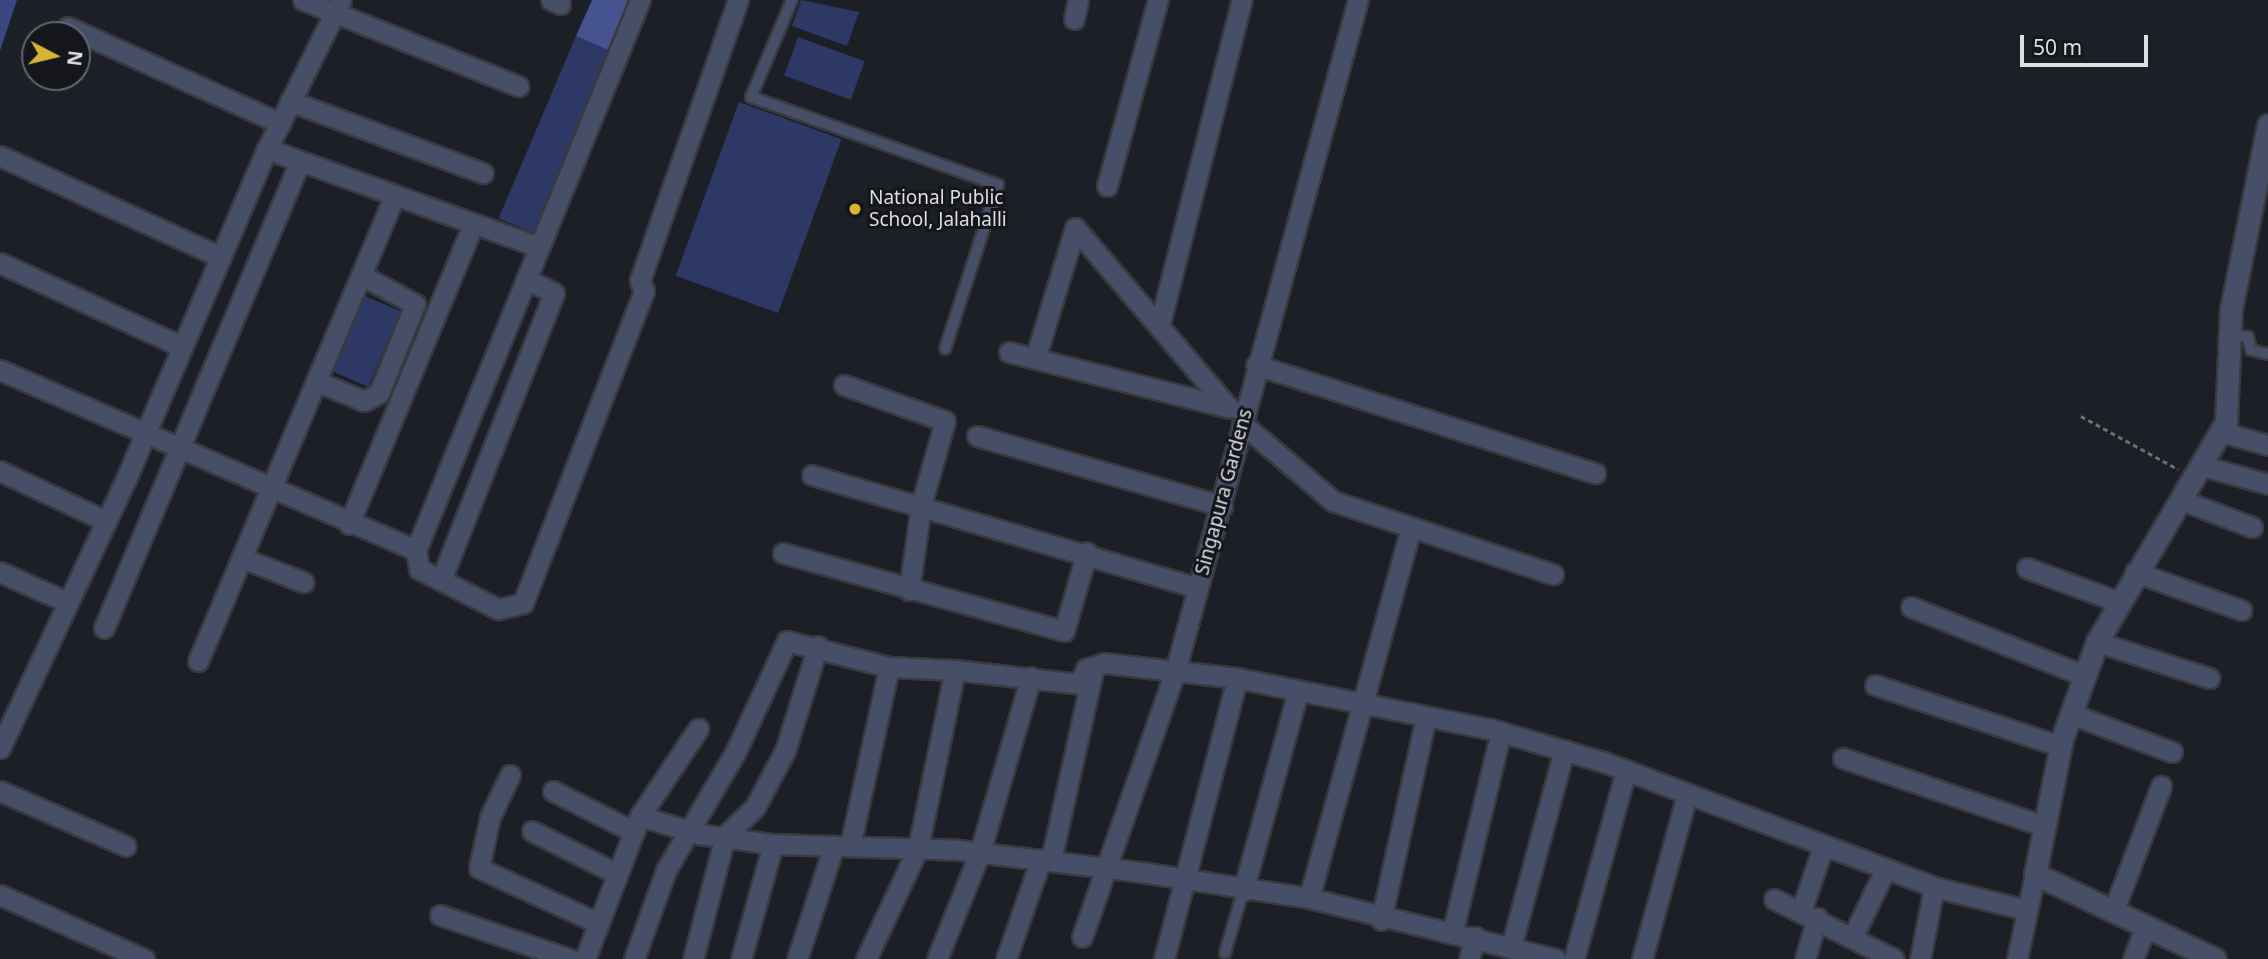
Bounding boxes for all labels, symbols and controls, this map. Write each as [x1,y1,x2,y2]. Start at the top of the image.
north arrow [21,21,91,91]
scale bar [2023,21,2151,65]
text: 50 m [2033,33,2082,61]
text: N [61,49,89,68]
place label: National Public School, Jalahalli [869,187,1007,231]
marker: National Public School, Jalahalli [847,201,863,217]
street label: Singapura Gardens [1191,406,1257,578]

